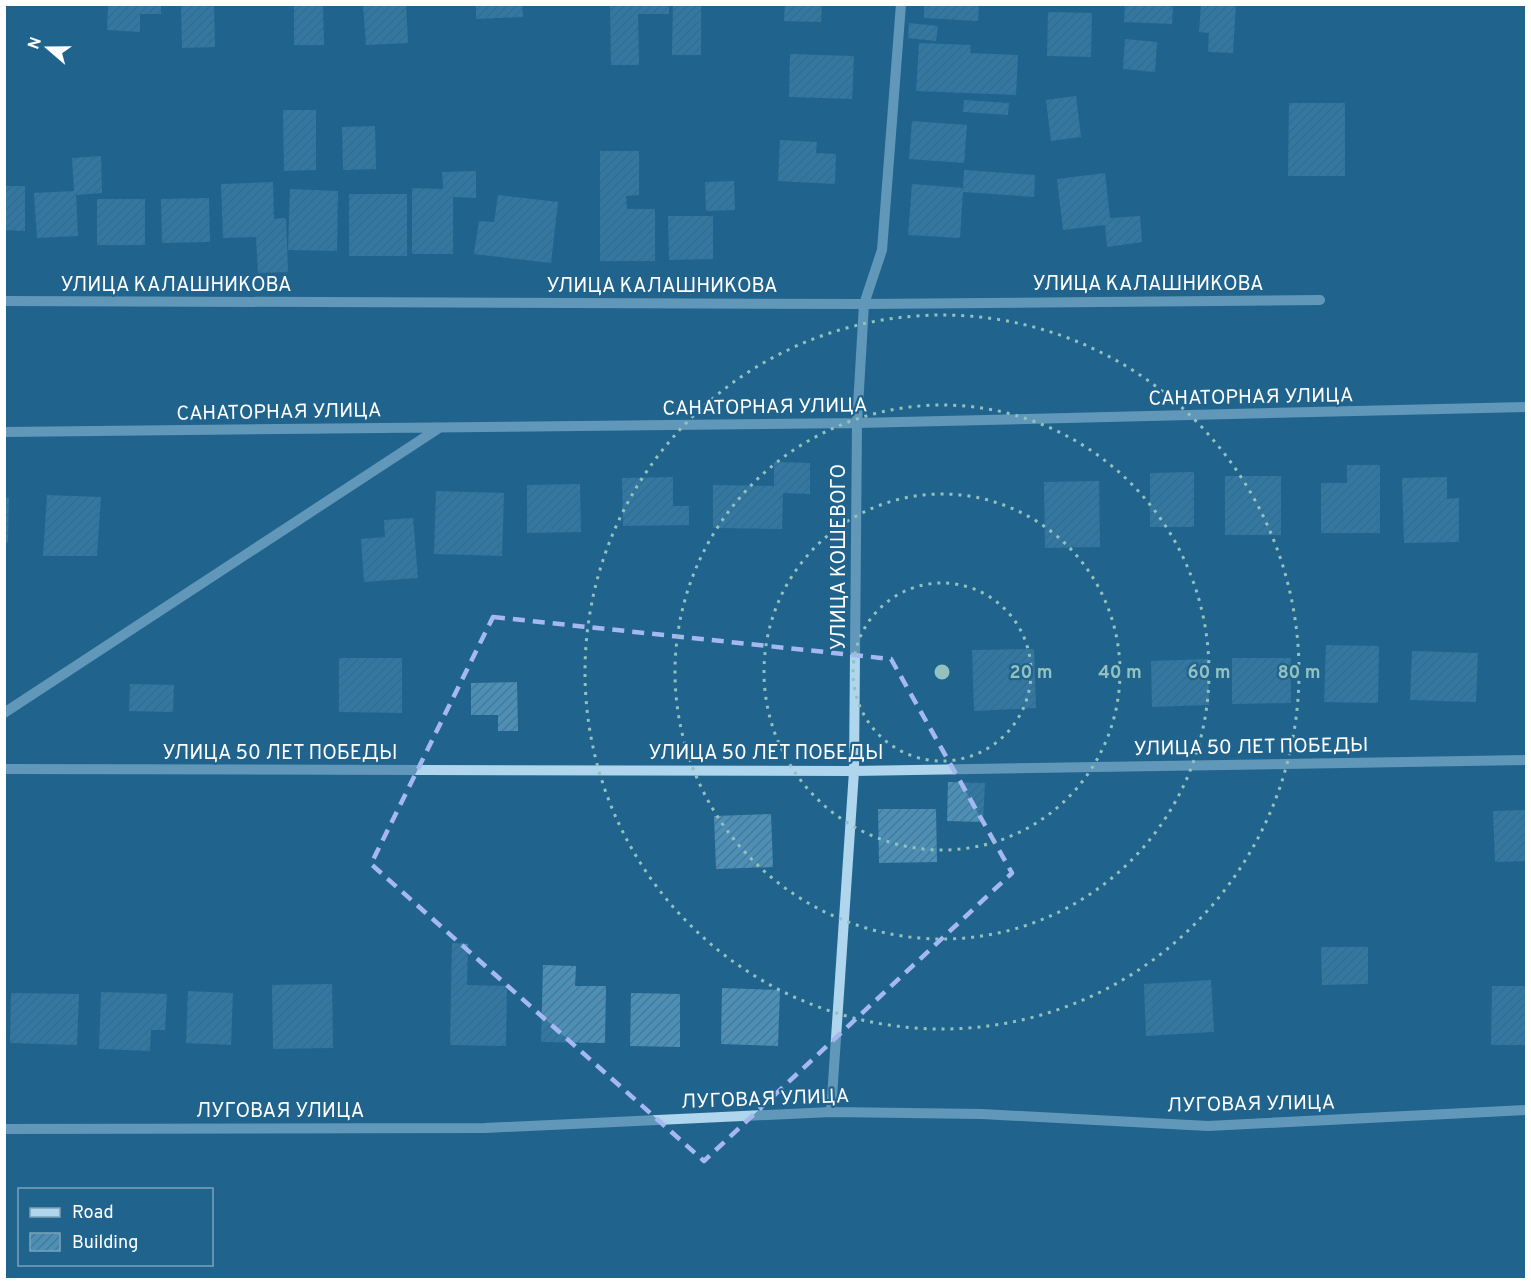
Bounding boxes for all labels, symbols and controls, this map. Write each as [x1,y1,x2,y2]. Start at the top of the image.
north arrow [18,18,78,78]
text: N [24,35,47,52]
street label: УЛИЦА КАЛАШНИКОВА [1032,272,1264,298]
street label: УЛИЦА КАЛАШНИКОВА [60,273,292,299]
street label: УЛИЦА КАЛАШНИКОВА [546,274,778,300]
street label: САНАТОРНАЯ УЛИЦА [1148,383,1354,413]
street label: САНАТОРНАЯ УЛИЦА [662,393,868,423]
street label: САНАТОРНАЯ УЛИЦА [176,398,382,428]
street label: УЛИЦА КОШЕВОГО [827,464,853,650]
centre of rings [932,662,952,682]
text: 20 m [1009,662,1053,685]
text: 40 m [1098,662,1142,685]
text: 60 m [1187,662,1231,685]
text: 80 m [1277,662,1321,685]
street label: УЛИЦА 50 ЛЕТ ПОБЕДЫ [1133,733,1369,763]
street label: УЛИЦА 50 ЛЕТ ПОБЕДЫ [163,741,397,767]
street label: УЛИЦА 50 ЛЕТ ПОБЕДЫ [649,741,883,767]
street label: ЛУГОВАЯ УЛИЦА [680,1084,850,1116]
street label: ЛУГОВАЯ УЛИЦА [1167,1091,1336,1119]
street label: ЛУГОВАЯ УЛИЦА [196,1099,364,1125]
legend [18,1188,213,1266]
text: Road [72,1202,114,1225]
text: Building [72,1232,138,1255]

